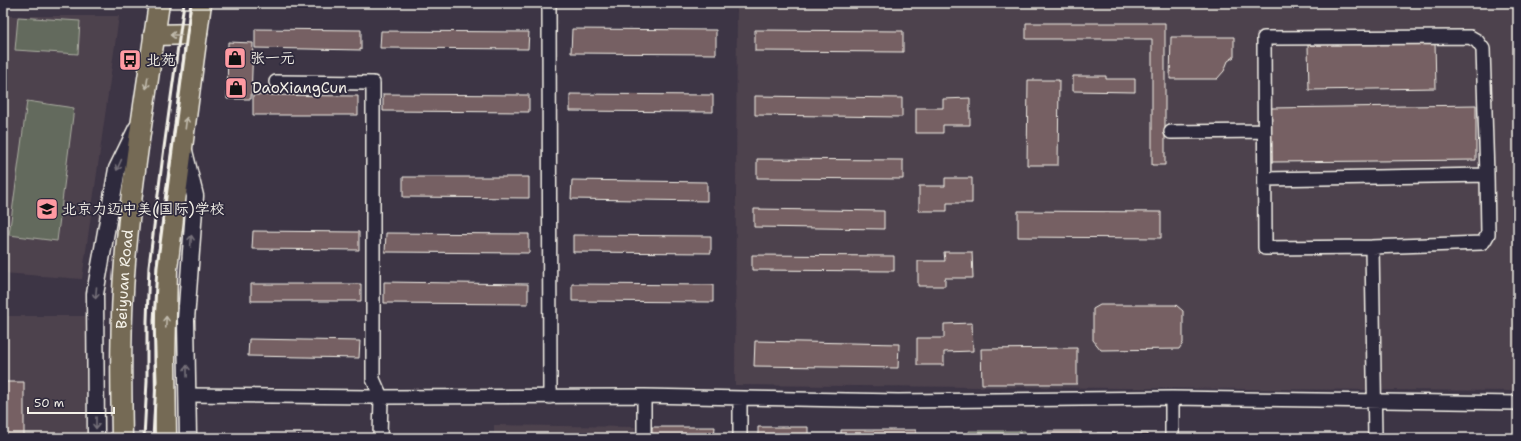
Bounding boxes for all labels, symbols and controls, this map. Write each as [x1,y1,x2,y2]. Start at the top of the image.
one-way arrow [170,31,183,39]
shop icon: 张一元 [222,45,248,71]
bus stop icon: 北苑 [117,47,143,73]
place label: 张一元 [250,48,295,68]
place label: 北苑 [146,50,176,70]
shop icon: DaoXiangCun [223,75,249,101]
one-way arrow [143,76,151,89]
place label: DaoXiangCun [252,78,347,98]
one-way arrow [182,117,190,130]
one-way arrow [115,159,123,171]
school or university icon: 北京力迈中美(国际)学校 [34,196,60,222]
place label: 北京力迈中美(国际)学校 [62,199,225,219]
street label: Beiyuan Road [112,228,138,329]
one-way arrow [188,235,195,248]
one-way arrow [92,286,100,299]
one-way arrow [162,316,170,329]
one-way arrow [183,365,191,378]
scale bar [28,389,114,415]
text: 50 m [34,395,64,411]
one-way arrow [92,416,100,429]

